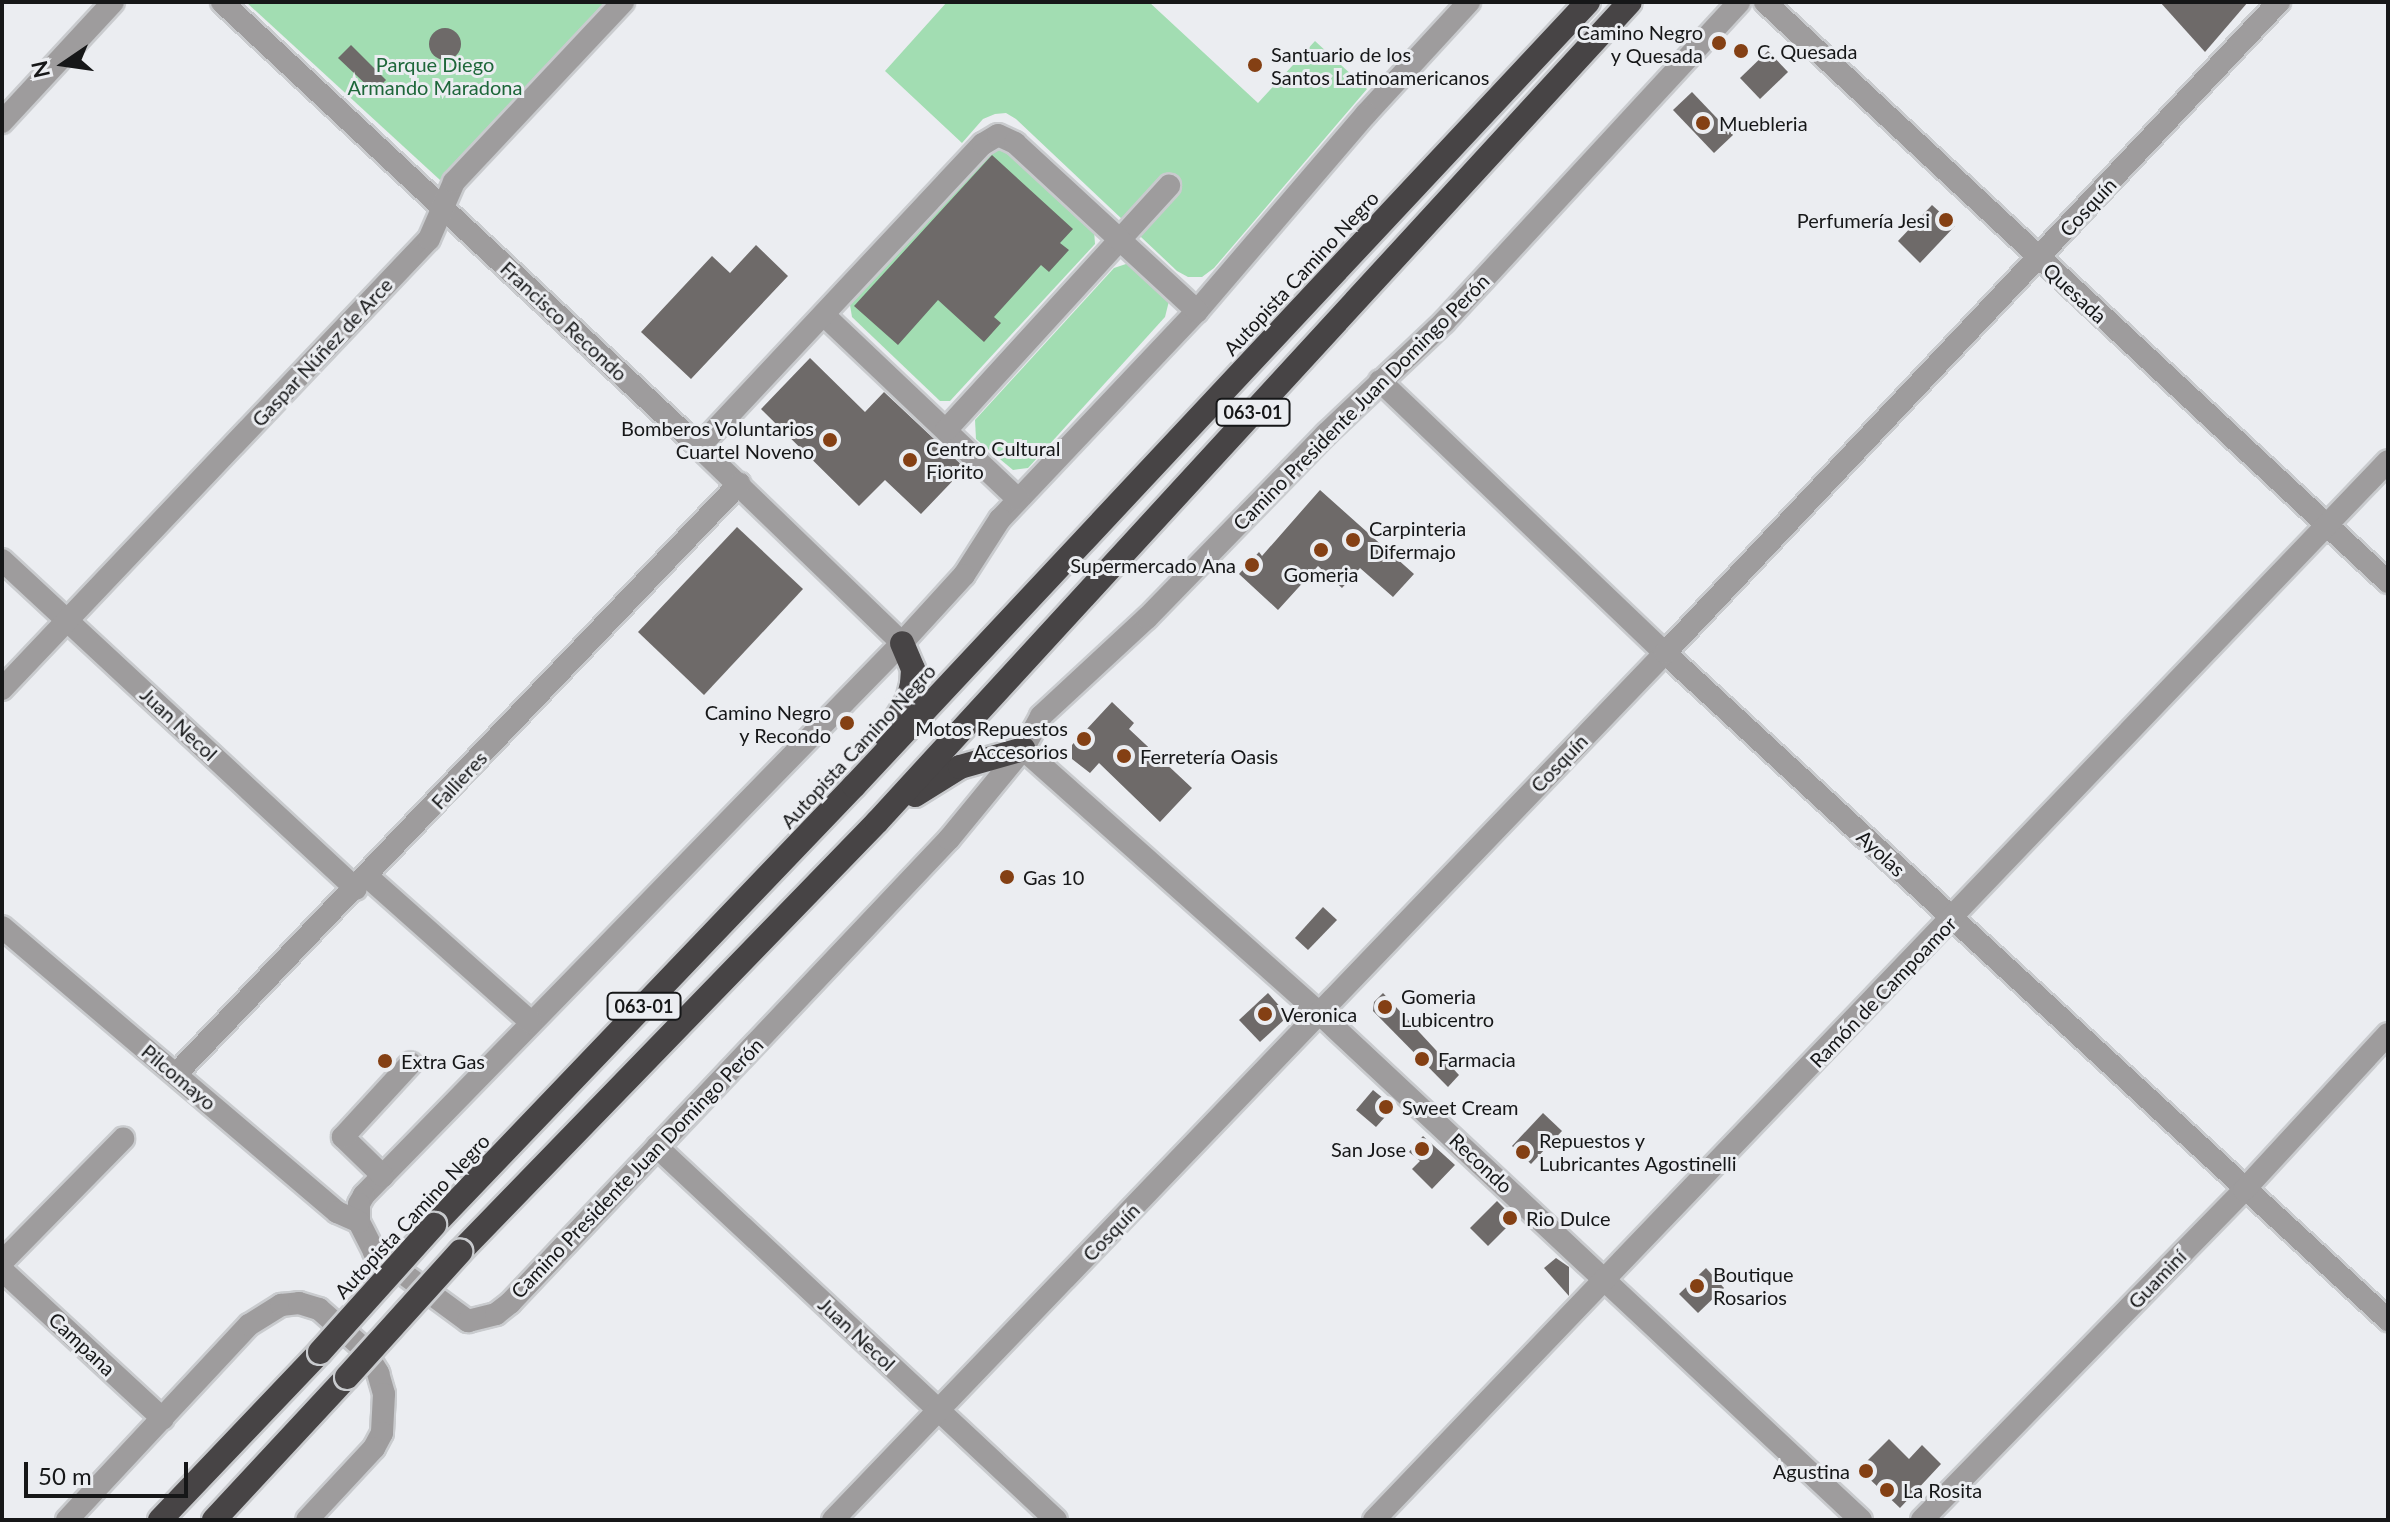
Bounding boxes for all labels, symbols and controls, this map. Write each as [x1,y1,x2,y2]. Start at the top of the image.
place label: Camino Negro y Quesada [1577,20,1703,67]
north arrow [24,24,104,104]
marker: Camino Negro y Quesada [1710,34,1728,52]
place label: C. Quesada [1757,39,1858,63]
place label: Santuario de los Santos Latinoamericanos [1271,42,1489,89]
marker: C. Quesada [1732,42,1750,60]
park label: Parque Diego Armando Maradona [348,52,522,99]
marker: Santuario de los Santos Latinoamericanos [1246,56,1264,74]
text: N [25,58,55,81]
place label: Muebleria [1719,111,1808,135]
marker: Muebleria [1694,114,1712,132]
street label: Cosquín [2055,173,2121,241]
street label: Autopista Camino Negro [1219,186,1383,360]
place label: Perfumería Jesi [1796,208,1930,232]
marker: Perfumería Jesi [1937,211,1955,229]
street label: Francisco Recondo [496,256,632,386]
street label: Quesada [2039,258,2111,328]
street label: Camino Presidente Juan Domingo Perón [1228,269,1494,535]
street label: Gaspar Núñez de Arce [246,272,398,432]
road number: 063-01 [1215,398,1291,426]
place label: Bomberos Voluntarios Cuartel Noveno [620,416,814,463]
marker: Bomberos Voluntarios Cuartel Noveno [821,431,839,449]
place label: Centro Cultural Fiorito [926,436,1060,483]
marker: Centro Cultural Fiorito [901,451,919,469]
place label: Carpinteria Difermajo [1369,516,1466,563]
marker: Carpinteria Difermajo [1344,531,1362,549]
marker: Gomeria [1312,541,1330,559]
place label: Supermercado Ana [1070,553,1236,577]
marker: Supermercado Ana [1243,556,1261,574]
place label: Gomeria [1284,562,1358,586]
street label: Autopista Camino Negro [776,659,940,833]
street label: Juan Necol [136,682,222,766]
place label: Camino Negro y Recondo [705,700,831,747]
marker: Camino Negro y Recondo [838,714,856,732]
place label: Motos Repuestos Accesorios [915,716,1068,763]
street label: Cosquín [1526,729,1592,797]
marker: Motos Repuestos Accesorios [1075,730,1093,748]
place label: Ferretería Oasis [1140,744,1278,768]
street label: Fallieres [426,746,492,814]
marker: Ferretería Oasis [1115,747,1133,765]
street label: Ayolas [1852,825,1910,881]
place label: Gas 10 [1023,865,1084,889]
marker: Gas 10 [998,868,1016,886]
street label: Ramón de Campoamor [1805,912,1961,1072]
place label: Gomeria Lubicentro [1401,984,1494,1031]
road number: 063-01 [606,992,682,1020]
marker: Gomeria Lubicentro [1376,998,1394,1016]
place label: Veronica [1281,1002,1357,1026]
marker: Veronica [1256,1005,1274,1023]
street label: Camino Presidente Juan Domingo Perón [506,1033,768,1303]
street label: Pilcomayo [137,1039,221,1115]
place label: Farmacia [1438,1047,1516,1071]
place label: Extra Gas [401,1049,485,1073]
marker: Farmacia [1413,1050,1431,1068]
marker: Extra Gas [376,1052,394,1070]
place label: Sweet Cream [1402,1095,1519,1119]
marker: Sweet Cream [1377,1098,1395,1116]
street label: Recondo [1445,1128,1517,1198]
place label: Repuestos y Lubricantes Agostinelli [1539,1128,1737,1175]
street label: Autopista Camino Negro [330,1129,494,1303]
place label: San Jose [1330,1137,1406,1161]
marker: San Jose [1413,1140,1431,1158]
marker: Repuestos y Lubricantes Agostinelli [1514,1143,1532,1161]
street label: Cosquín [1078,1198,1144,1266]
place label: Rio Dulce [1526,1206,1610,1230]
marker: Rio Dulce [1501,1209,1519,1227]
street label: Guaminí [2123,1245,2191,1313]
place label: Boutique Rosarios [1713,1262,1793,1309]
marker: Boutique Rosarios [1688,1277,1706,1295]
street label: Juan Necol [814,1292,900,1376]
street label: Campana [44,1307,120,1381]
scale bar [28,1446,192,1496]
place label: Agustina [1773,1459,1850,1483]
text: 50 m [38,1461,92,1490]
marker: Agustina [1857,1462,1875,1480]
place label: La Rosita [1903,1478,1982,1502]
marker: La Rosita [1878,1481,1896,1499]

